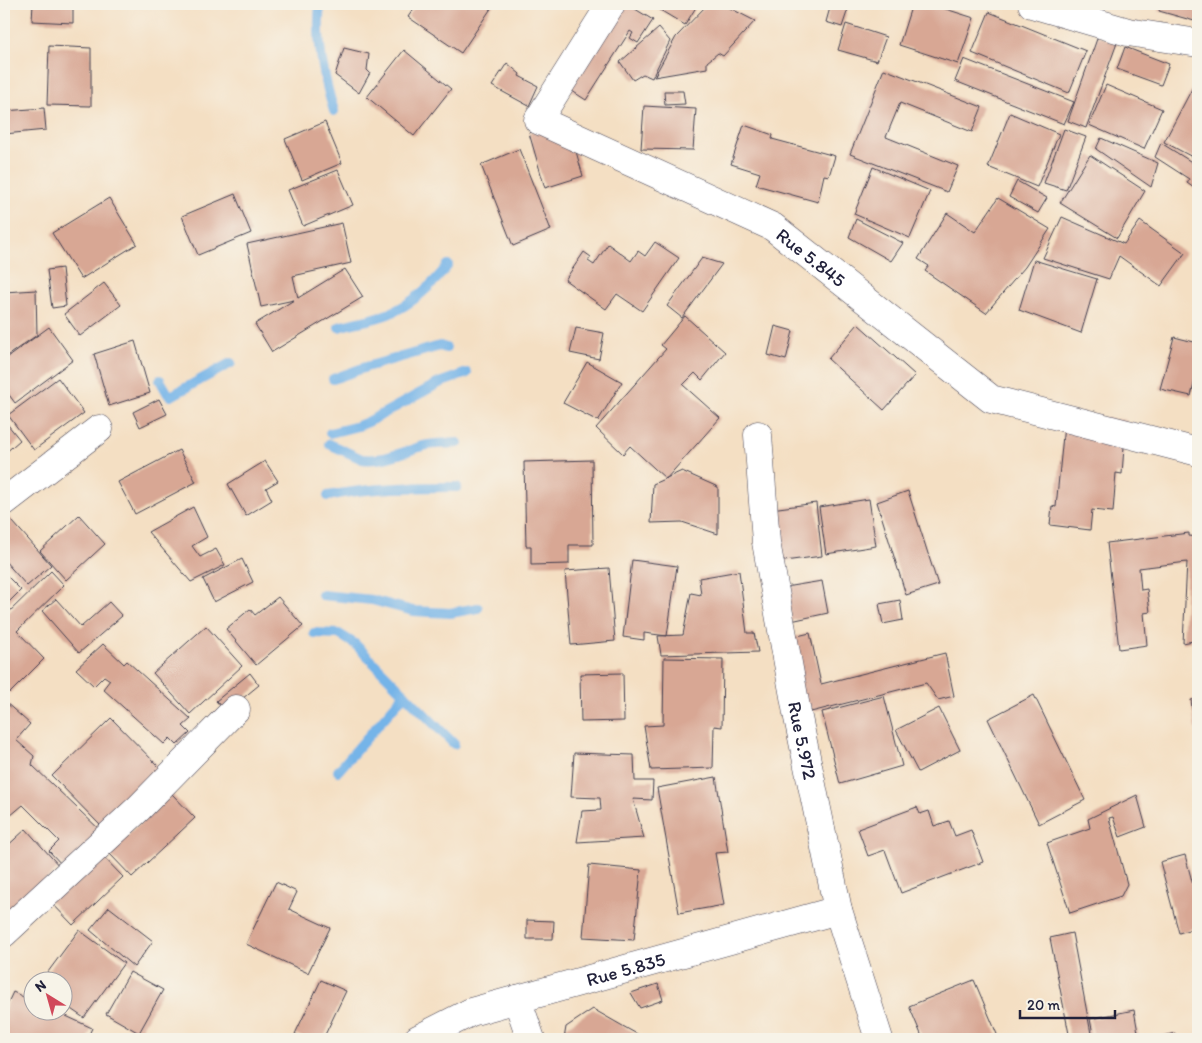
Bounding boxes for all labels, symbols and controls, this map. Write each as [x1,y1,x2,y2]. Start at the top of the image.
street label: Rue 5.845 [772,223,850,292]
street label: Rue 5.972 [783,699,822,782]
street label: Rue 5.835 [584,948,668,991]
north arrow [22,970,72,1020]
text: N [32,976,49,996]
scale bar [1020,988,1114,1020]
text: 20 m [1027,996,1061,1014]

